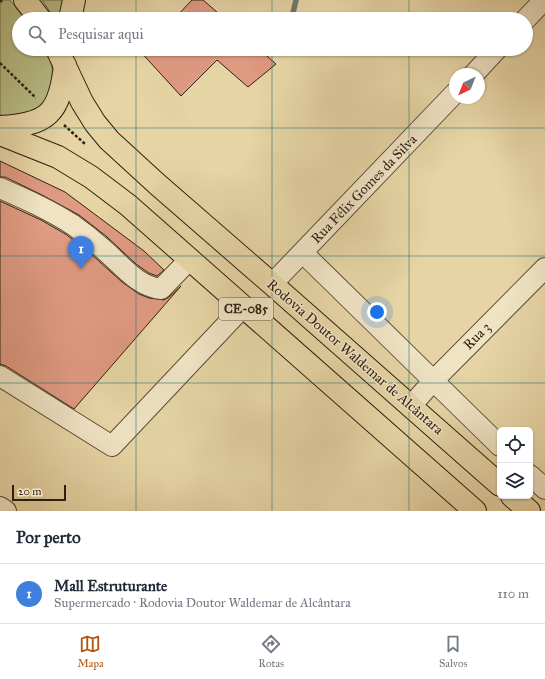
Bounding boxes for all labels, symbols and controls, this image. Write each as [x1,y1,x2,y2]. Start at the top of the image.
search box [12,12,533,56]
icon: search [26,23,48,45]
text: Pesquisar aqui [58,25,144,43]
north arrow [449,68,485,104]
street label: Rua Félix Gomes da Silva [308,131,420,247]
pin: 1 [68,236,94,269]
street label: Rodovia Doutor Waldemar de Alcântara [263,276,447,438]
road number: CE-085 [219,298,273,320]
your location [367,302,387,322]
street label: Rua 3 [460,319,494,353]
map controls [497,427,533,499]
button: locate [497,427,533,463]
button: layers [497,463,533,499]
scale bar [12,483,66,502]
text: 20 m [18,485,41,498]
text: Por perto [16,527,81,548]
text: Mall Estruturante [54,577,167,595]
text: 1 [26,586,32,602]
text: 110 m [497,586,529,602]
text: Supermercado · Rodovia Doutor Waldemar de Alcântara [54,595,351,611]
tab: Mapa [77,633,104,670]
tab: Rotas [258,633,284,670]
tab: Salvos [439,633,468,670]

